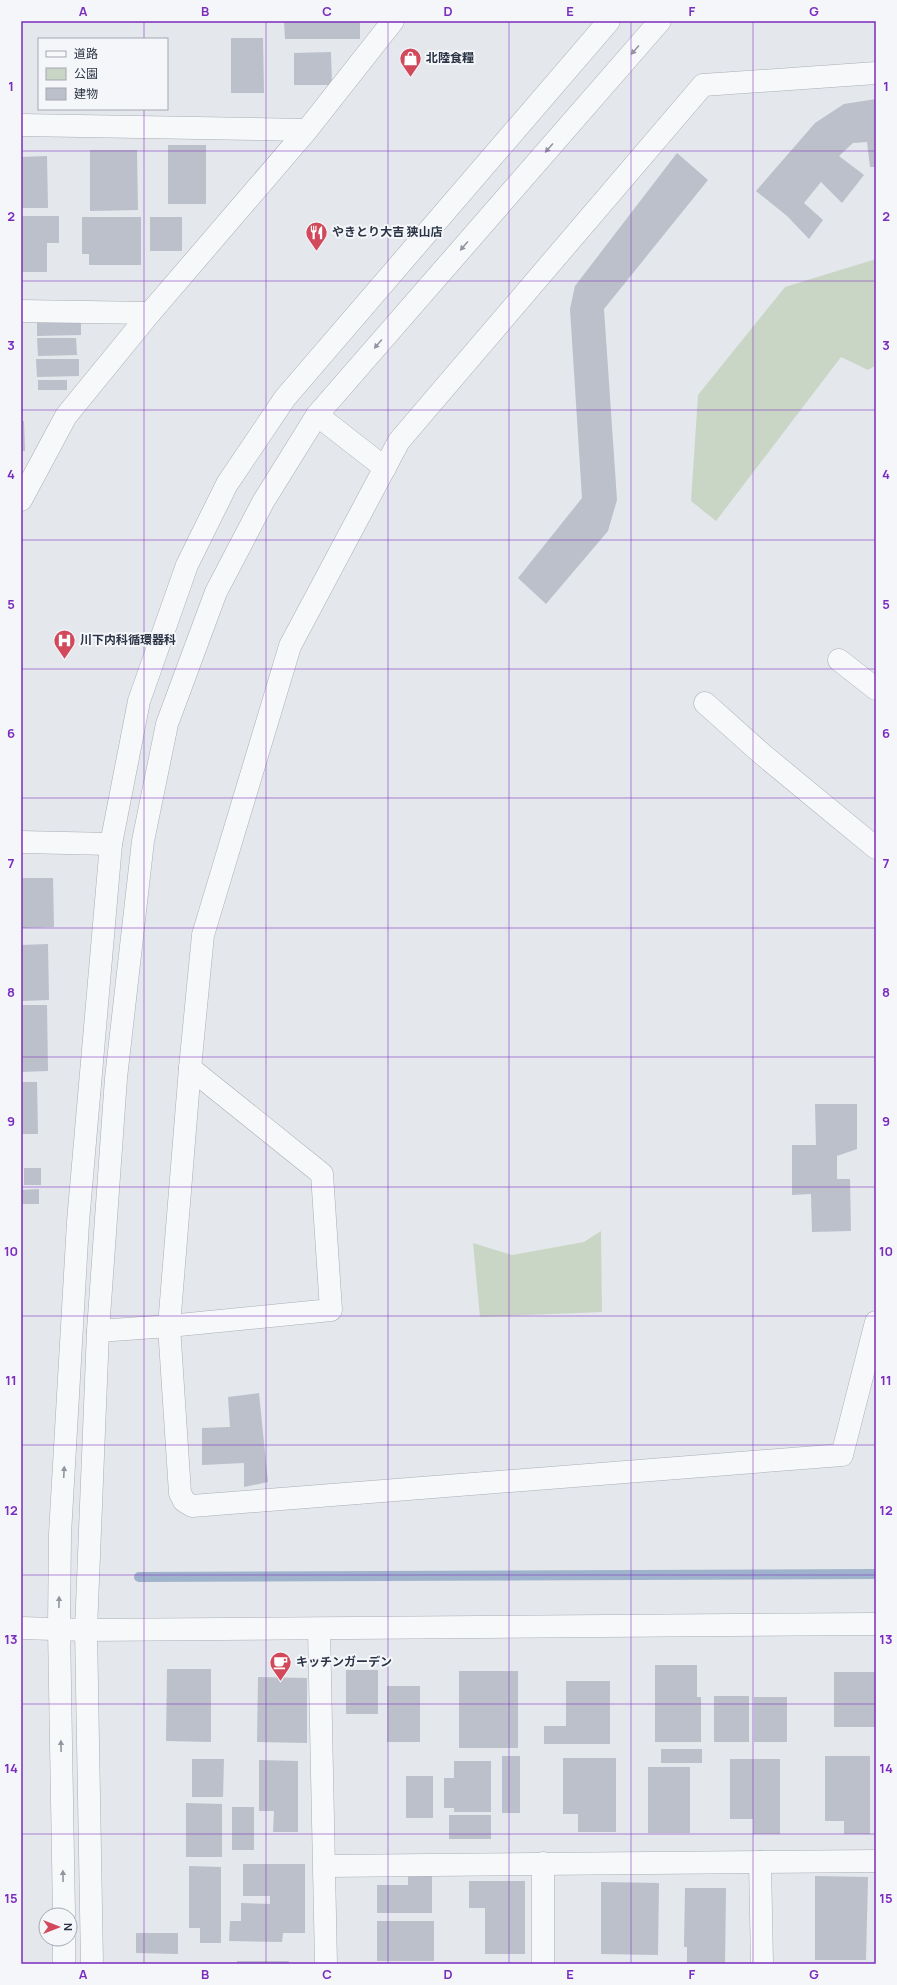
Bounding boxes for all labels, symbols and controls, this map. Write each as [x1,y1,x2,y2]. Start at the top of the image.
text: A [79,2,88,20]
text: B [201,2,209,20]
text: C [322,2,332,20]
text: D [443,2,453,20]
text: E [566,2,574,20]
text: F [689,2,696,20]
text: G [809,2,819,20]
legend [38,38,168,110]
text: 道路 [74,45,98,62]
shop icon: 北陸食糧 [397,45,423,78]
one-way arrow [630,45,639,56]
place label: 北陸食糧 [426,49,474,66]
text: 公園 [74,65,98,82]
text: 1 [8,77,14,95]
text: 1 [883,77,889,95]
text: 建物 [74,85,98,102]
one-way arrow [545,143,554,154]
text: 2 [7,207,15,225]
text: 2 [882,207,890,225]
restaurant icon: やきとり大吉 狭山店 [304,219,330,252]
place label: やきとり大吉 狭山店 [332,223,442,240]
one-way arrow [459,241,468,251]
text: 3 [7,336,15,354]
text: 3 [882,336,890,354]
one-way arrow [374,339,383,349]
text: 4 [7,465,15,483]
text: 4 [882,465,890,483]
text: 5 [7,595,15,613]
text: 5 [882,595,890,613]
hospital icon: 川下内科循環器科 [52,627,78,660]
place label: 川下内科循環器科 [80,631,176,648]
text: 6 [7,724,15,742]
text: 6 [882,724,890,742]
text: 7 [8,854,15,872]
text: 7 [883,854,890,872]
text: 8 [7,983,15,1001]
text: 8 [882,983,890,1001]
text: 9 [7,1112,15,1130]
text: 9 [882,1112,890,1130]
text: 10 [4,1242,18,1260]
text: 10 [879,1242,893,1260]
text: 11 [5,1371,17,1389]
text: 11 [880,1371,892,1389]
one-way arrow [60,1466,67,1478]
text: 12 [4,1501,18,1519]
text: 12 [879,1501,893,1519]
one-way arrow [56,1595,62,1608]
text: 13 [4,1630,18,1648]
text: 13 [879,1630,893,1648]
cafe icon: キッチンガーデン [267,1649,293,1682]
place label: キッチンガーデン [296,1653,392,1670]
one-way arrow [58,1739,64,1752]
text: 14 [4,1759,18,1777]
text: 14 [879,1759,893,1777]
one-way arrow [60,1869,66,1882]
text: 15 [4,1889,18,1907]
text: 15 [879,1889,893,1907]
north arrow [38,1907,78,1947]
text: N [61,1923,76,1931]
text: A [79,1965,88,1983]
text: B [201,1965,209,1983]
text: C [322,1965,332,1983]
text: D [443,1965,453,1983]
text: E [566,1965,574,1983]
text: F [689,1965,696,1983]
text: G [809,1965,819,1983]

